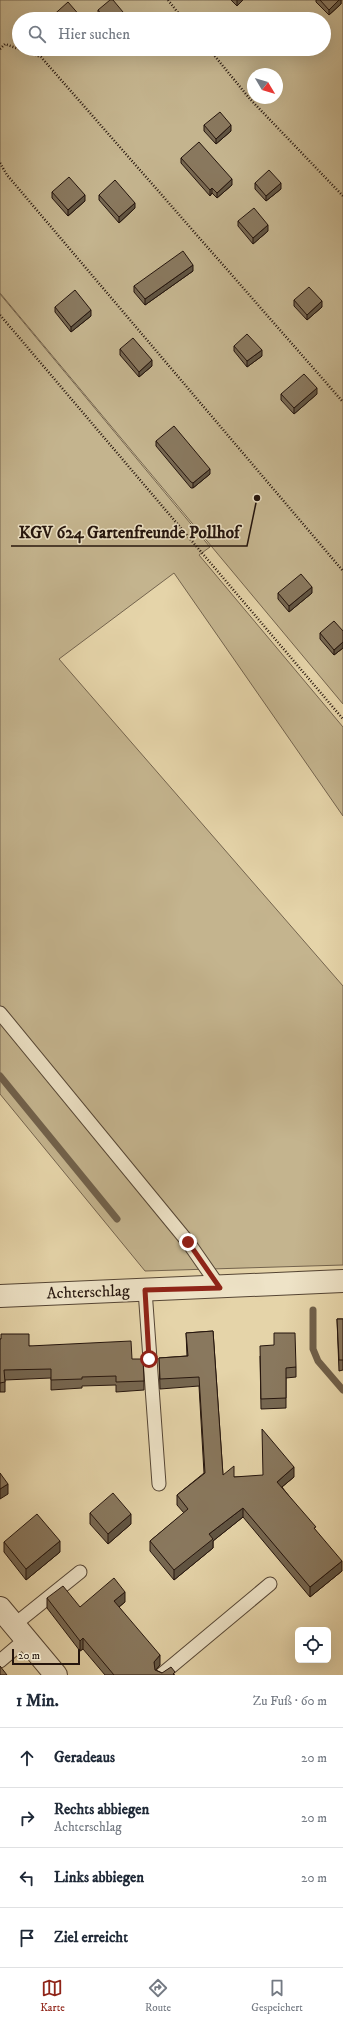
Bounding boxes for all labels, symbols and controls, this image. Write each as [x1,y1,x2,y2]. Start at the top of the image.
search box [12,12,331,56]
icon: search [26,23,48,45]
text: Hier suchen [58,25,130,44]
north arrow [247,68,283,104]
callout: KGV 624 Gartenfreunde Pollhof [11,517,247,546]
text: KGV 624 Gartenfreunde Pollhof [19,522,243,544]
route end [179,1233,197,1251]
street label: Achterschlag [46,1281,130,1303]
route start [140,1350,158,1368]
map controls [295,1627,331,1663]
button: locate [295,1627,331,1663]
scale bar [12,1647,80,1666]
text: 20 m [18,1649,40,1663]
text: 1 Min. [16,1690,59,1712]
text: Zu Fuß · 60 m [253,1693,327,1709]
icon: ahead [16,1747,38,1769]
text: Geradeaus [54,1748,115,1767]
text: 20 m [301,1750,327,1766]
text: Rechts abbiegen [54,1800,149,1819]
icon: right [16,1807,38,1829]
text: 20 m [301,1810,327,1826]
text: Achterschlag [54,1819,122,1835]
icon: left [16,1867,38,1889]
text: Links abbiegen [54,1868,144,1887]
text: 20 m [301,1870,327,1886]
icon: arrive [16,1927,38,1949]
text: Ziel erreicht [54,1928,128,1947]
tab: Karte [40,1977,65,2015]
tab: Route [145,1977,171,2015]
tab: Gespeichert [251,1977,303,2015]

